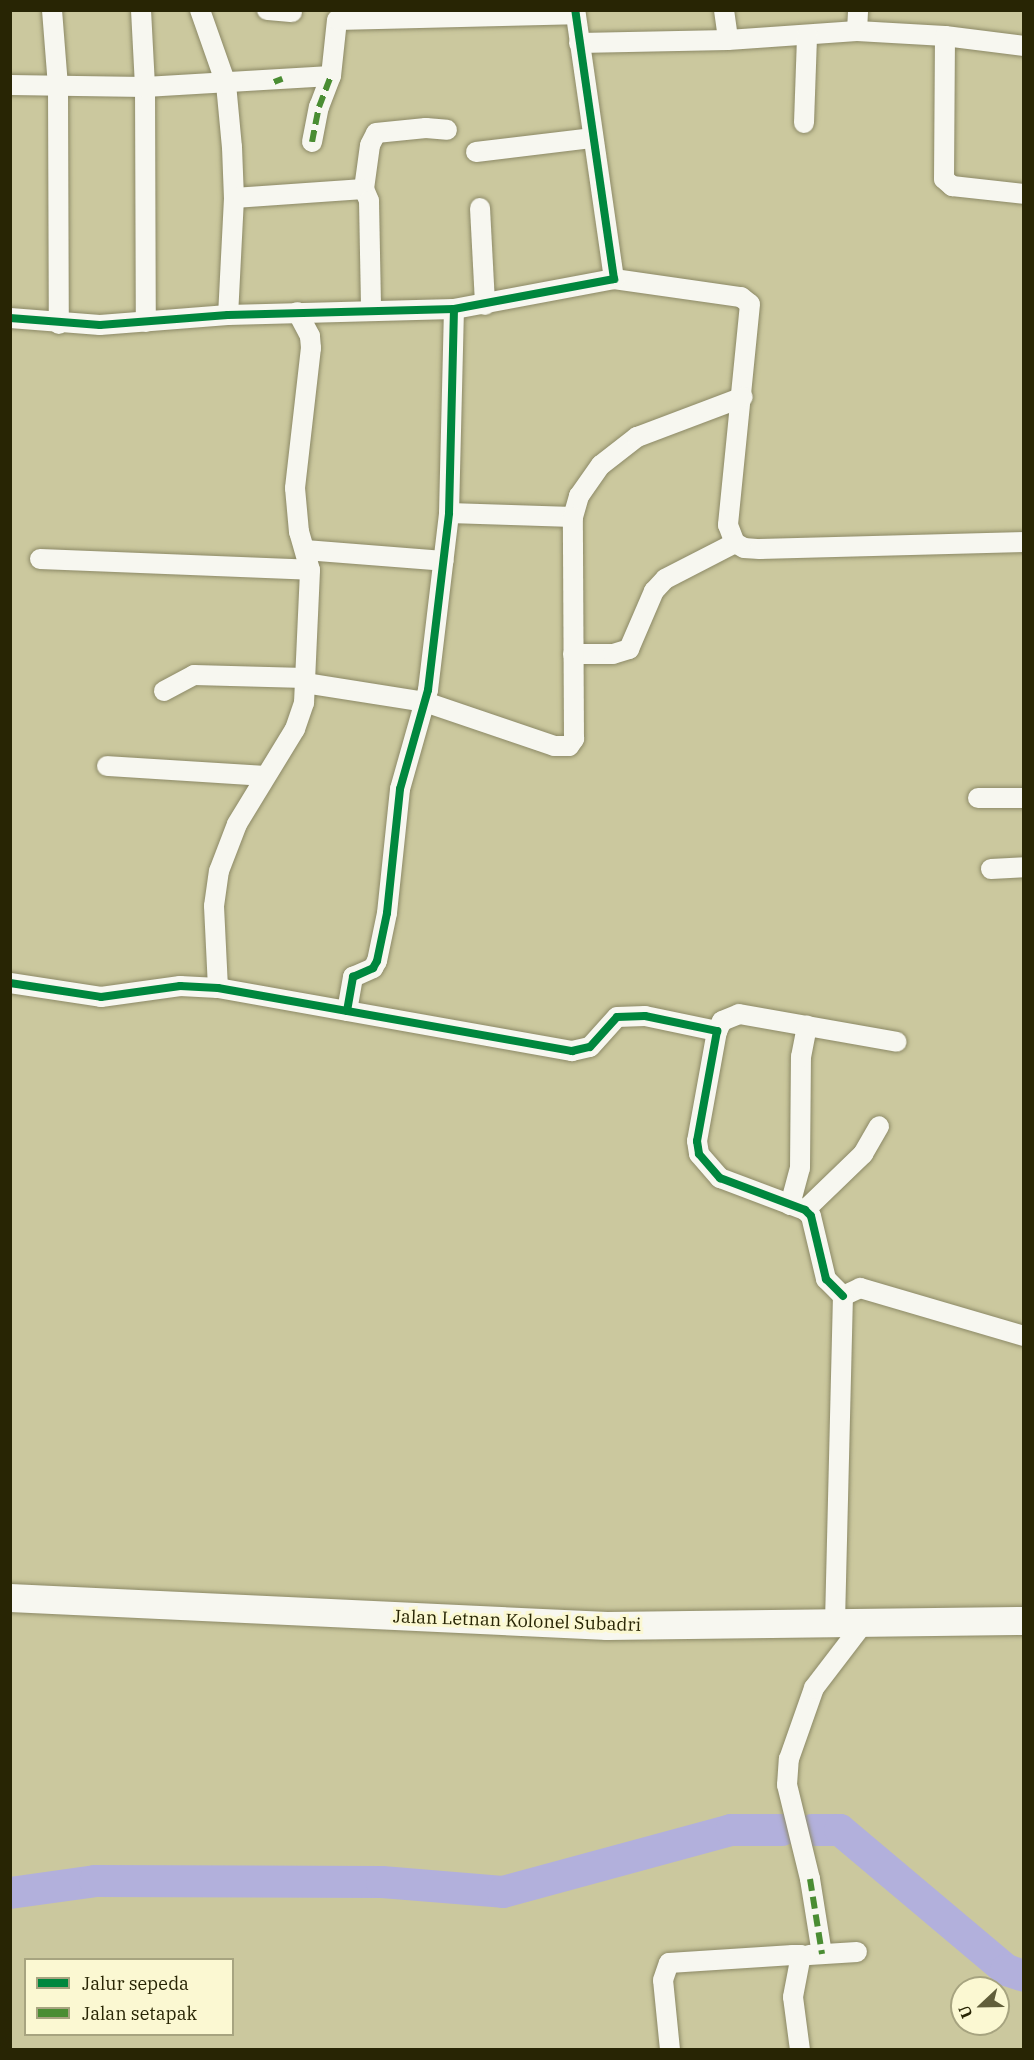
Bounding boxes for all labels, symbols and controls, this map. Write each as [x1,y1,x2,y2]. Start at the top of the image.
street label: Jalan Letnan Kolonel Subadri [393,1606,641,1636]
legend [24,1958,234,2036]
text: Jalur sepeda [82,1972,189,1995]
north arrow [950,1976,1010,2036]
text: Jalan setapak [82,2002,197,2025]
text: U [954,2003,977,2021]

